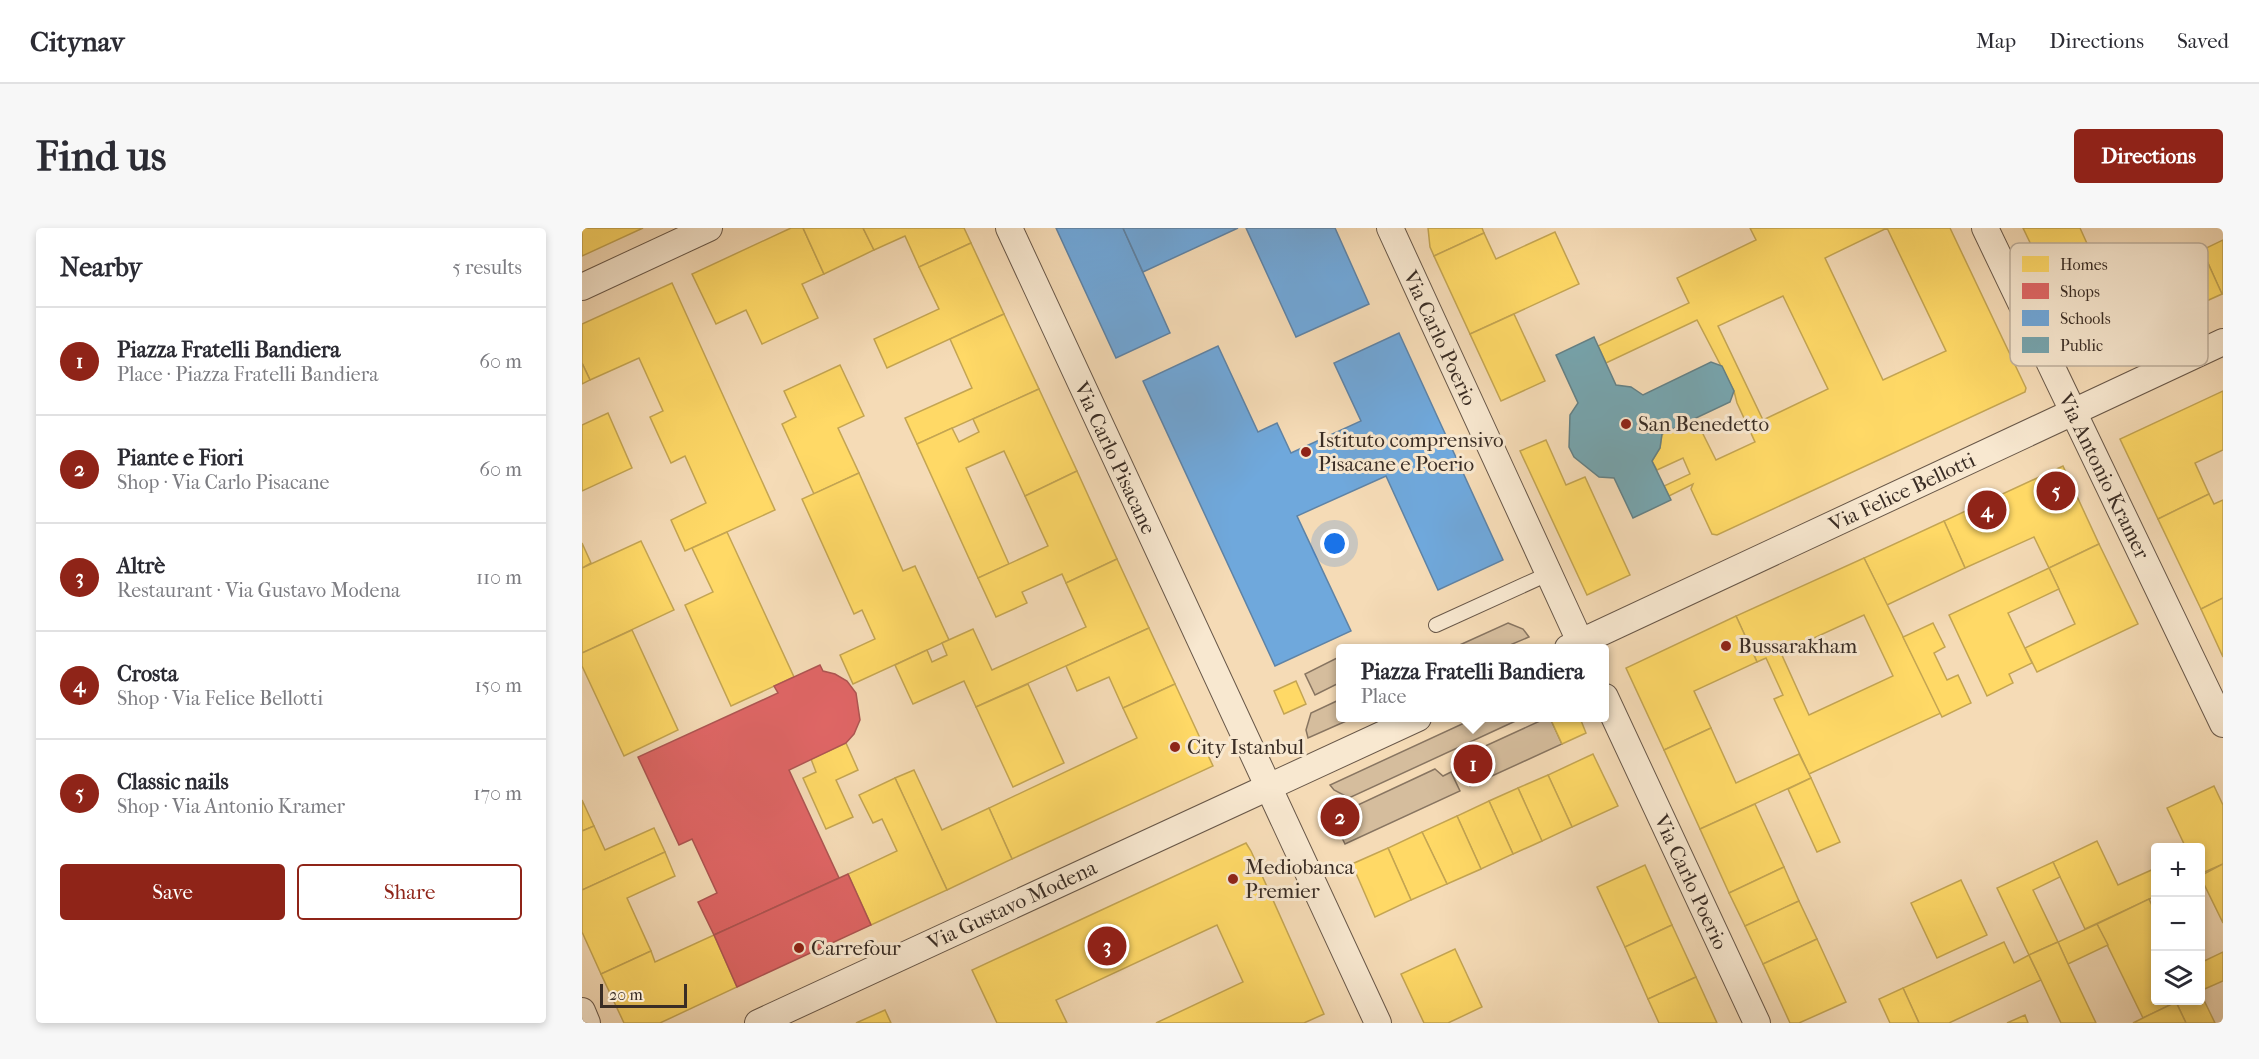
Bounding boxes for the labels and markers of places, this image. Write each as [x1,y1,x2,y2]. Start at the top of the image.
place label: San Benedetto [1638,412,1769,436]
marker: San Benedetto [1619,417,1633,431]
place label: Istituto comprensivo Pisacane e Poerio [1318,428,1504,476]
marker: Istituto comprensivo Pisacane e Poerio [1299,445,1313,459]
pin: 5 [2036,468,2076,514]
pin: 4 [1968,488,2006,532]
place label: Bussarakham [1738,634,1858,658]
marker: Bussarakham [1719,639,1733,653]
place label: City Istanbul [1187,735,1304,759]
marker: City Istanbul [1168,740,1182,754]
pin: 1 [1454,742,1492,786]
pin: 2 [1320,794,1359,840]
place label: Mediobanca Premier [1245,855,1354,903]
marker: Mediobanca Premier [1226,872,1240,886]
pin: 3 [1088,924,1126,968]
place label: Carrefour [811,936,901,960]
marker: Carrefour [792,941,806,955]

